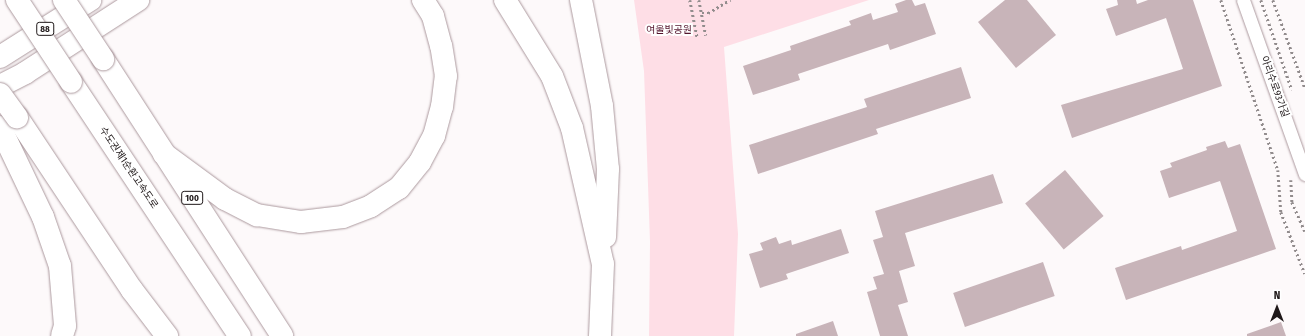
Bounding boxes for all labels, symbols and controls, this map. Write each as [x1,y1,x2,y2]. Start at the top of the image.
road number: 88 [36,22,54,36]
park label: 여울빛공원 [646,25,692,37]
street label: 아리수로93가길 [1257,55,1291,119]
street label: 수도권제1순환고속도로 [96,125,160,211]
road number: 100 [181,191,203,205]
north arrow [1257,288,1297,328]
text: N [1274,289,1280,302]

